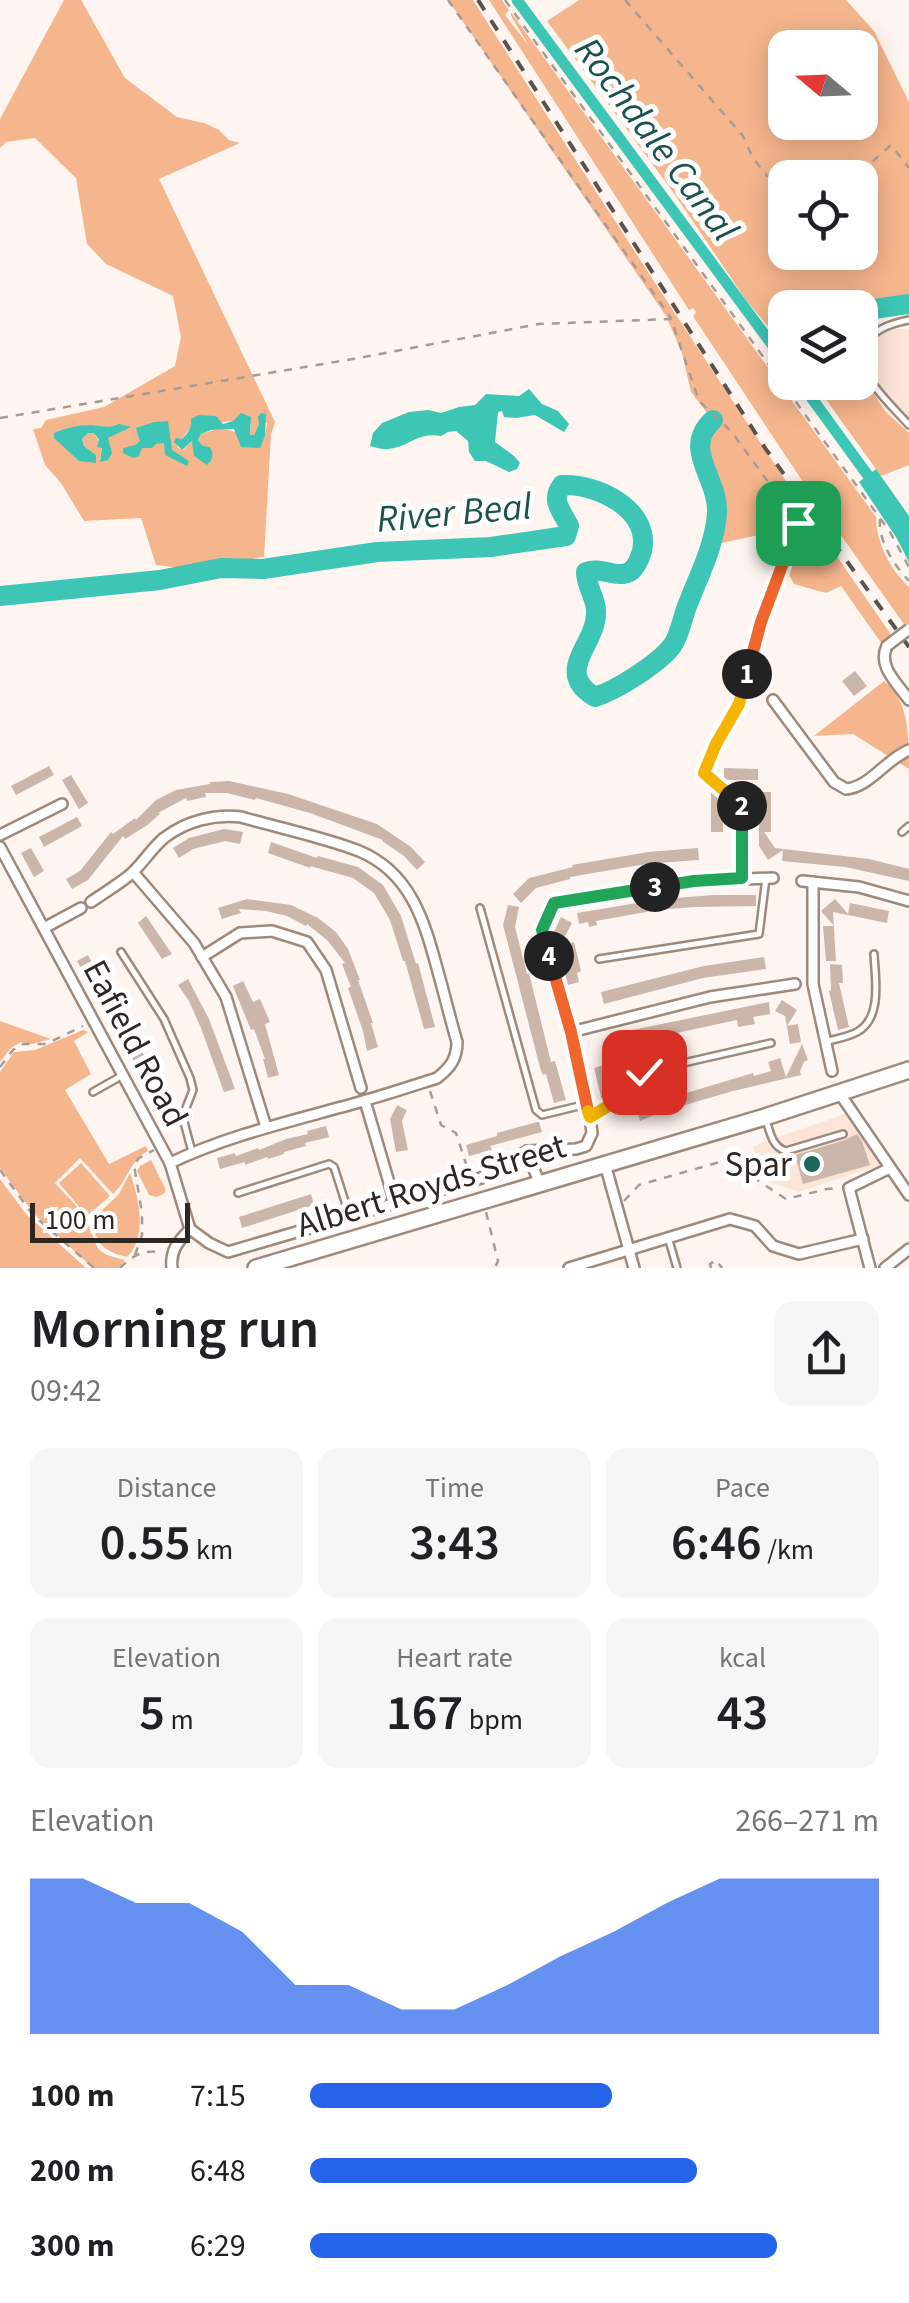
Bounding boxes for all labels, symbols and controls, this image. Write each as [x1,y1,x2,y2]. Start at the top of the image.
water label: Rochdale Canal [561,26,751,254]
north arrow [768,30,878,140]
map controls [768,30,878,400]
button: locate [768,160,878,270]
button: layers [768,290,878,400]
water label: River Beal [374,479,534,547]
pin [756,481,841,566]
icon: arrive [771,496,826,551]
pin: 1 [722,649,772,699]
text: 1 [740,654,754,694]
pin: 2 [717,781,767,831]
text: 2 [735,786,749,826]
pin: 3 [630,862,680,912]
text: 3 [648,867,662,907]
pin: 4 [524,931,574,981]
text: 4 [542,936,556,976]
street label: Eafield Road [70,951,200,1136]
pin [602,1030,687,1115]
icon: check [617,1045,672,1100]
street label: Albert Royds Street [291,1121,572,1251]
place label: Spar [725,1140,793,1190]
marker: Spar [801,1153,823,1175]
scale bar [30,1198,190,1242]
text: 100 m [45,1200,116,1240]
text: Morning run [30,1291,319,1369]
button: share [774,1301,879,1406]
text: 09:42 [30,1368,102,1414]
text: Distance [117,1468,216,1508]
text: Time [425,1468,484,1508]
text: Pace [715,1468,770,1508]
text: 0.55 [100,1508,191,1579]
text: 3:43 [409,1508,500,1579]
text: 6:46 [671,1508,762,1579]
text: km [191,1530,233,1570]
text: /km [762,1530,814,1570]
text: Elevation [112,1638,221,1678]
text: Heart rate [396,1638,513,1678]
text: kcal [719,1638,766,1678]
text: 5 [139,1678,165,1749]
text: 167 [386,1678,463,1749]
text: 43 [717,1678,768,1749]
text: m [165,1700,194,1740]
text: bpm [463,1700,523,1740]
text: Elevation [30,1798,155,1844]
text: 266–271 m [735,1798,879,1844]
text: 100 m [30,2073,115,2119]
text: 7:15 [190,2073,246,2119]
text: 200 m [30,2148,115,2194]
text: 6:48 [190,2148,246,2194]
text: 300 m [30,2223,115,2269]
text: 6:29 [190,2223,246,2269]

